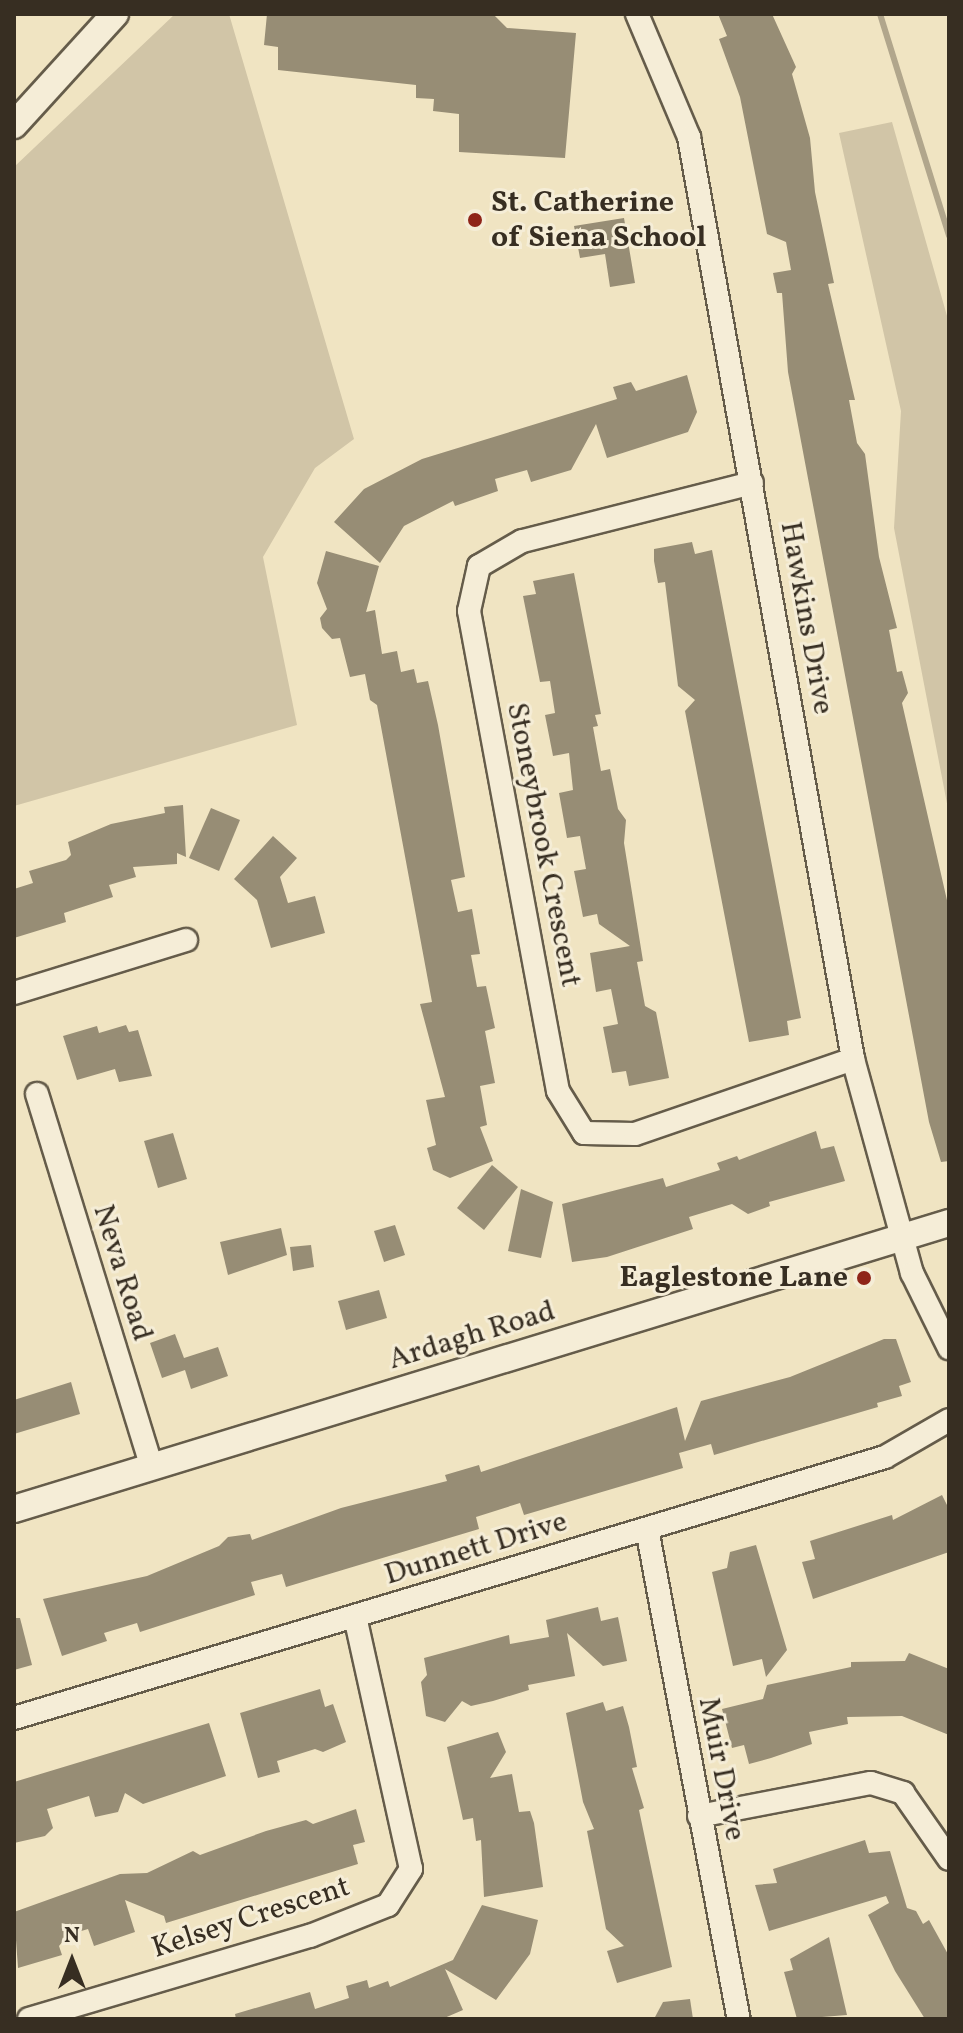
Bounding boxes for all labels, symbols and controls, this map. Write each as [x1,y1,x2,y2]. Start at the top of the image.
place label: St. Catherine of Siena School [491,185,704,256]
marker: St. Catherine of Siena School [466,211,484,229]
street label: Hawkins Drive [771,519,841,717]
street label: Stoneybrook Crescent [498,700,588,990]
street label: Neva Road [84,1200,160,1346]
place label: Eaglestone Lane [619,1260,848,1296]
marker: Eaglestone Lane [855,1269,873,1287]
street label: Ardagh Road [384,1294,560,1378]
street label: Dunnett Drive [380,1504,572,1594]
street label: Muir Drive [689,1694,753,1844]
street label: Kelsey Crescent [147,1869,355,1967]
north arrow [32,1921,112,2001]
text: N [64,1921,80,1952]

